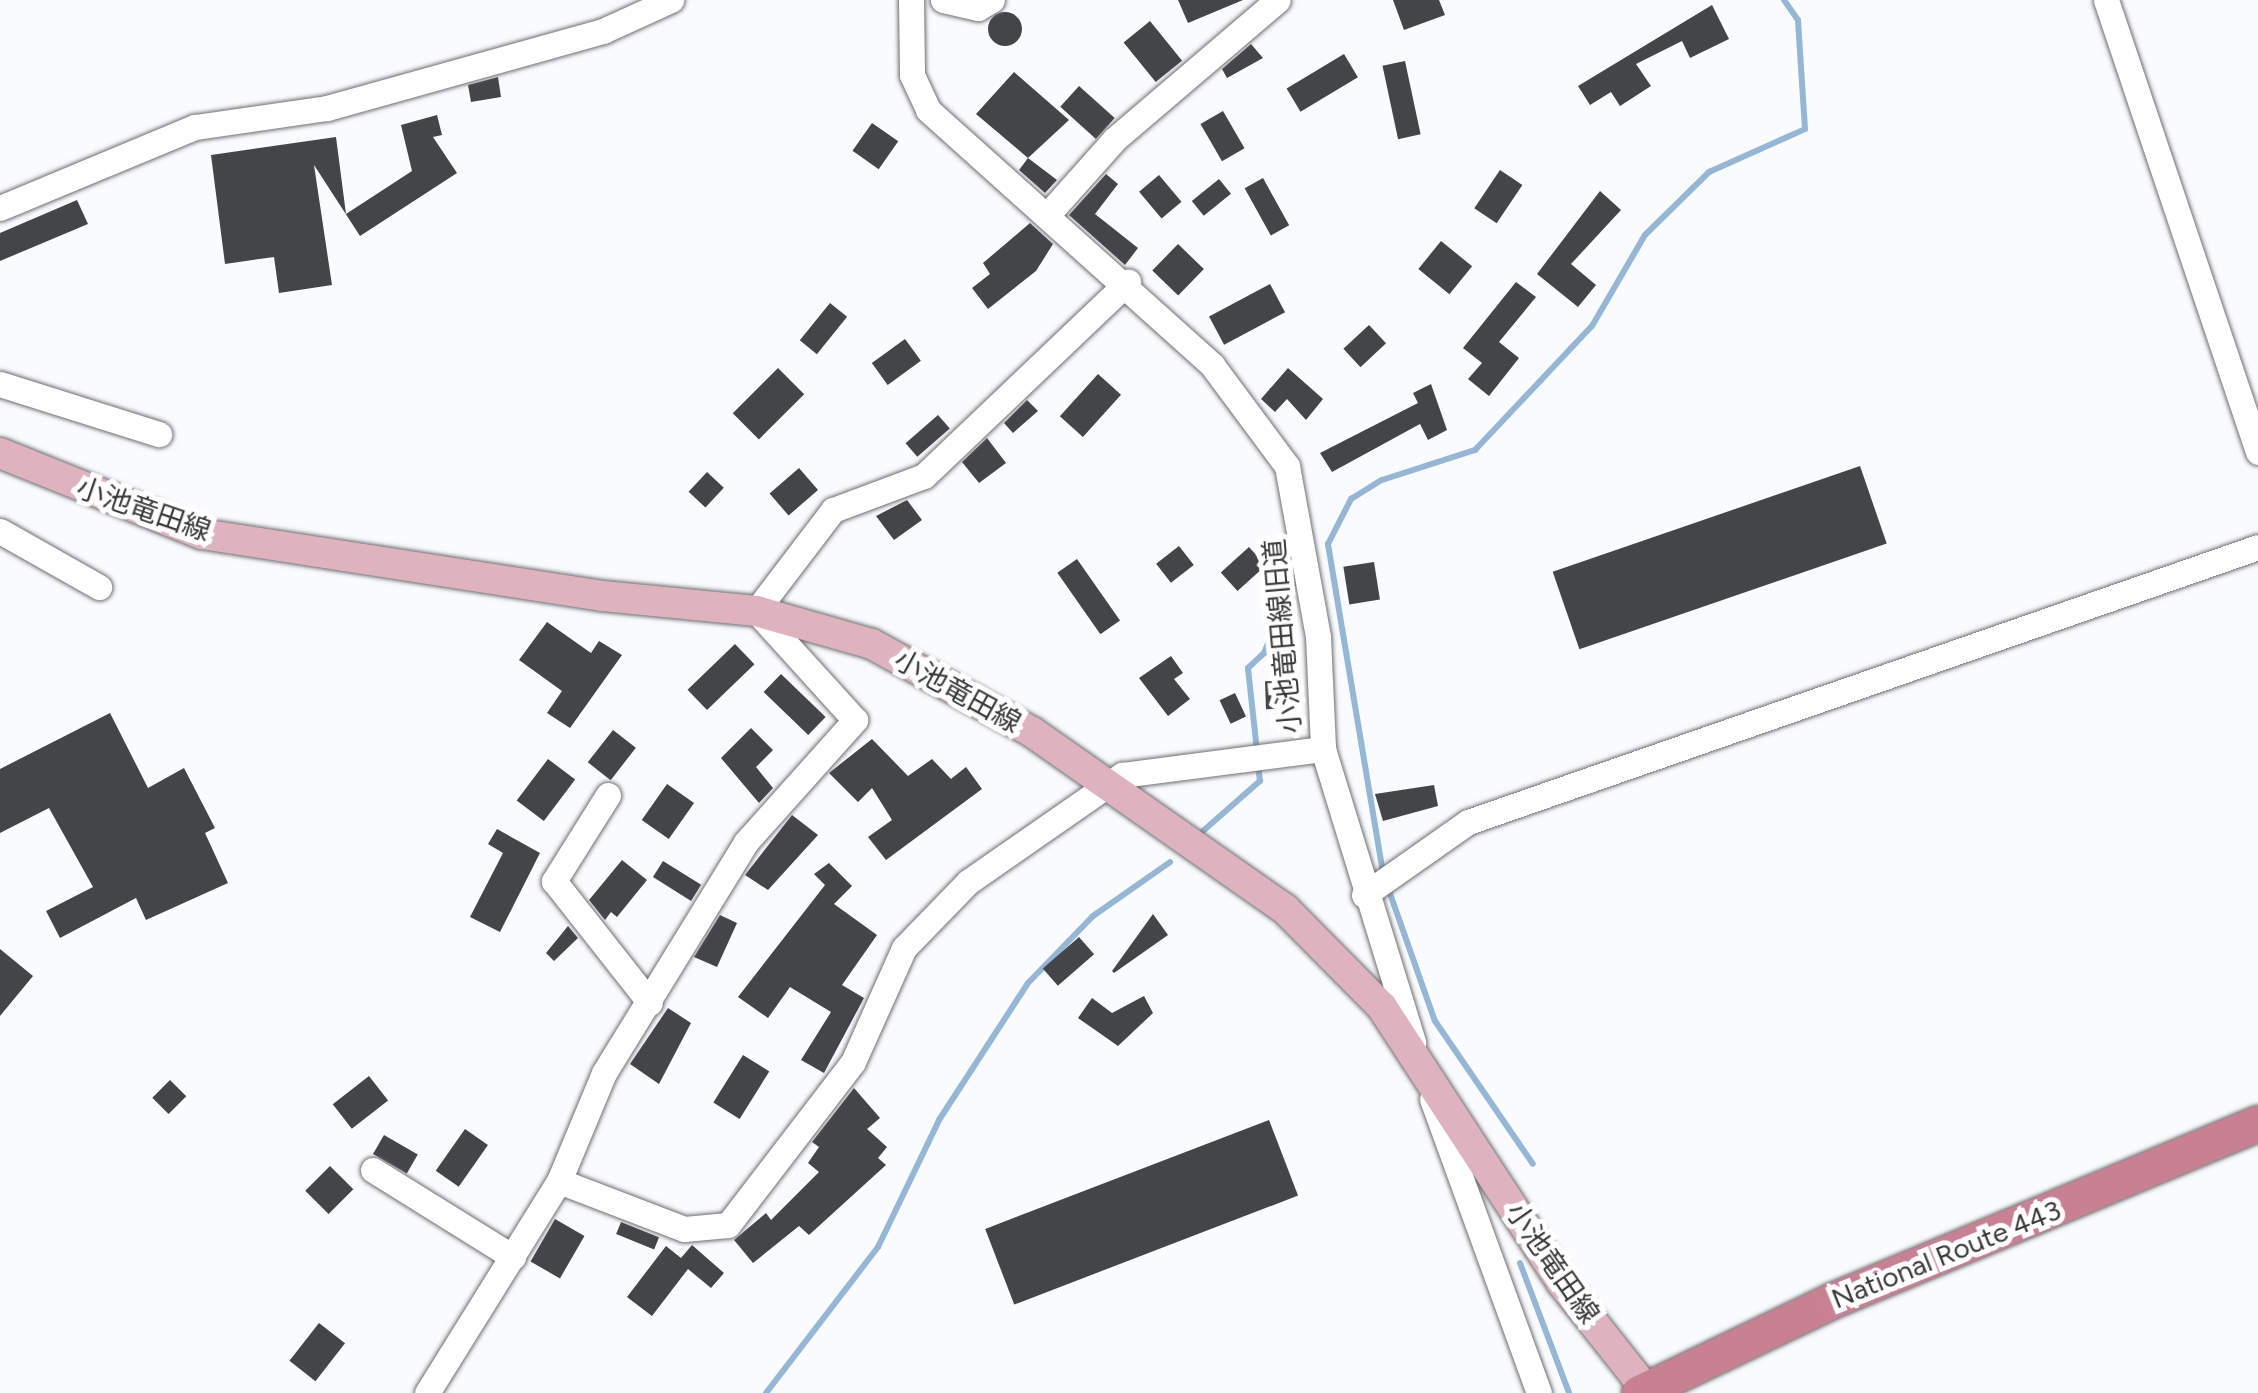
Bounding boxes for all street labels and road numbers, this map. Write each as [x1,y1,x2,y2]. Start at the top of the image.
street label: 小池竜田線 [72,470,216,548]
street label: 小池竜田線旧道 [1257,537,1307,735]
street label: 小池竜田線 [889,642,1027,740]
street label: National Route 443 [1826,1193,2066,1315]
street label: 小池竜田線 [1499,1196,1607,1330]

